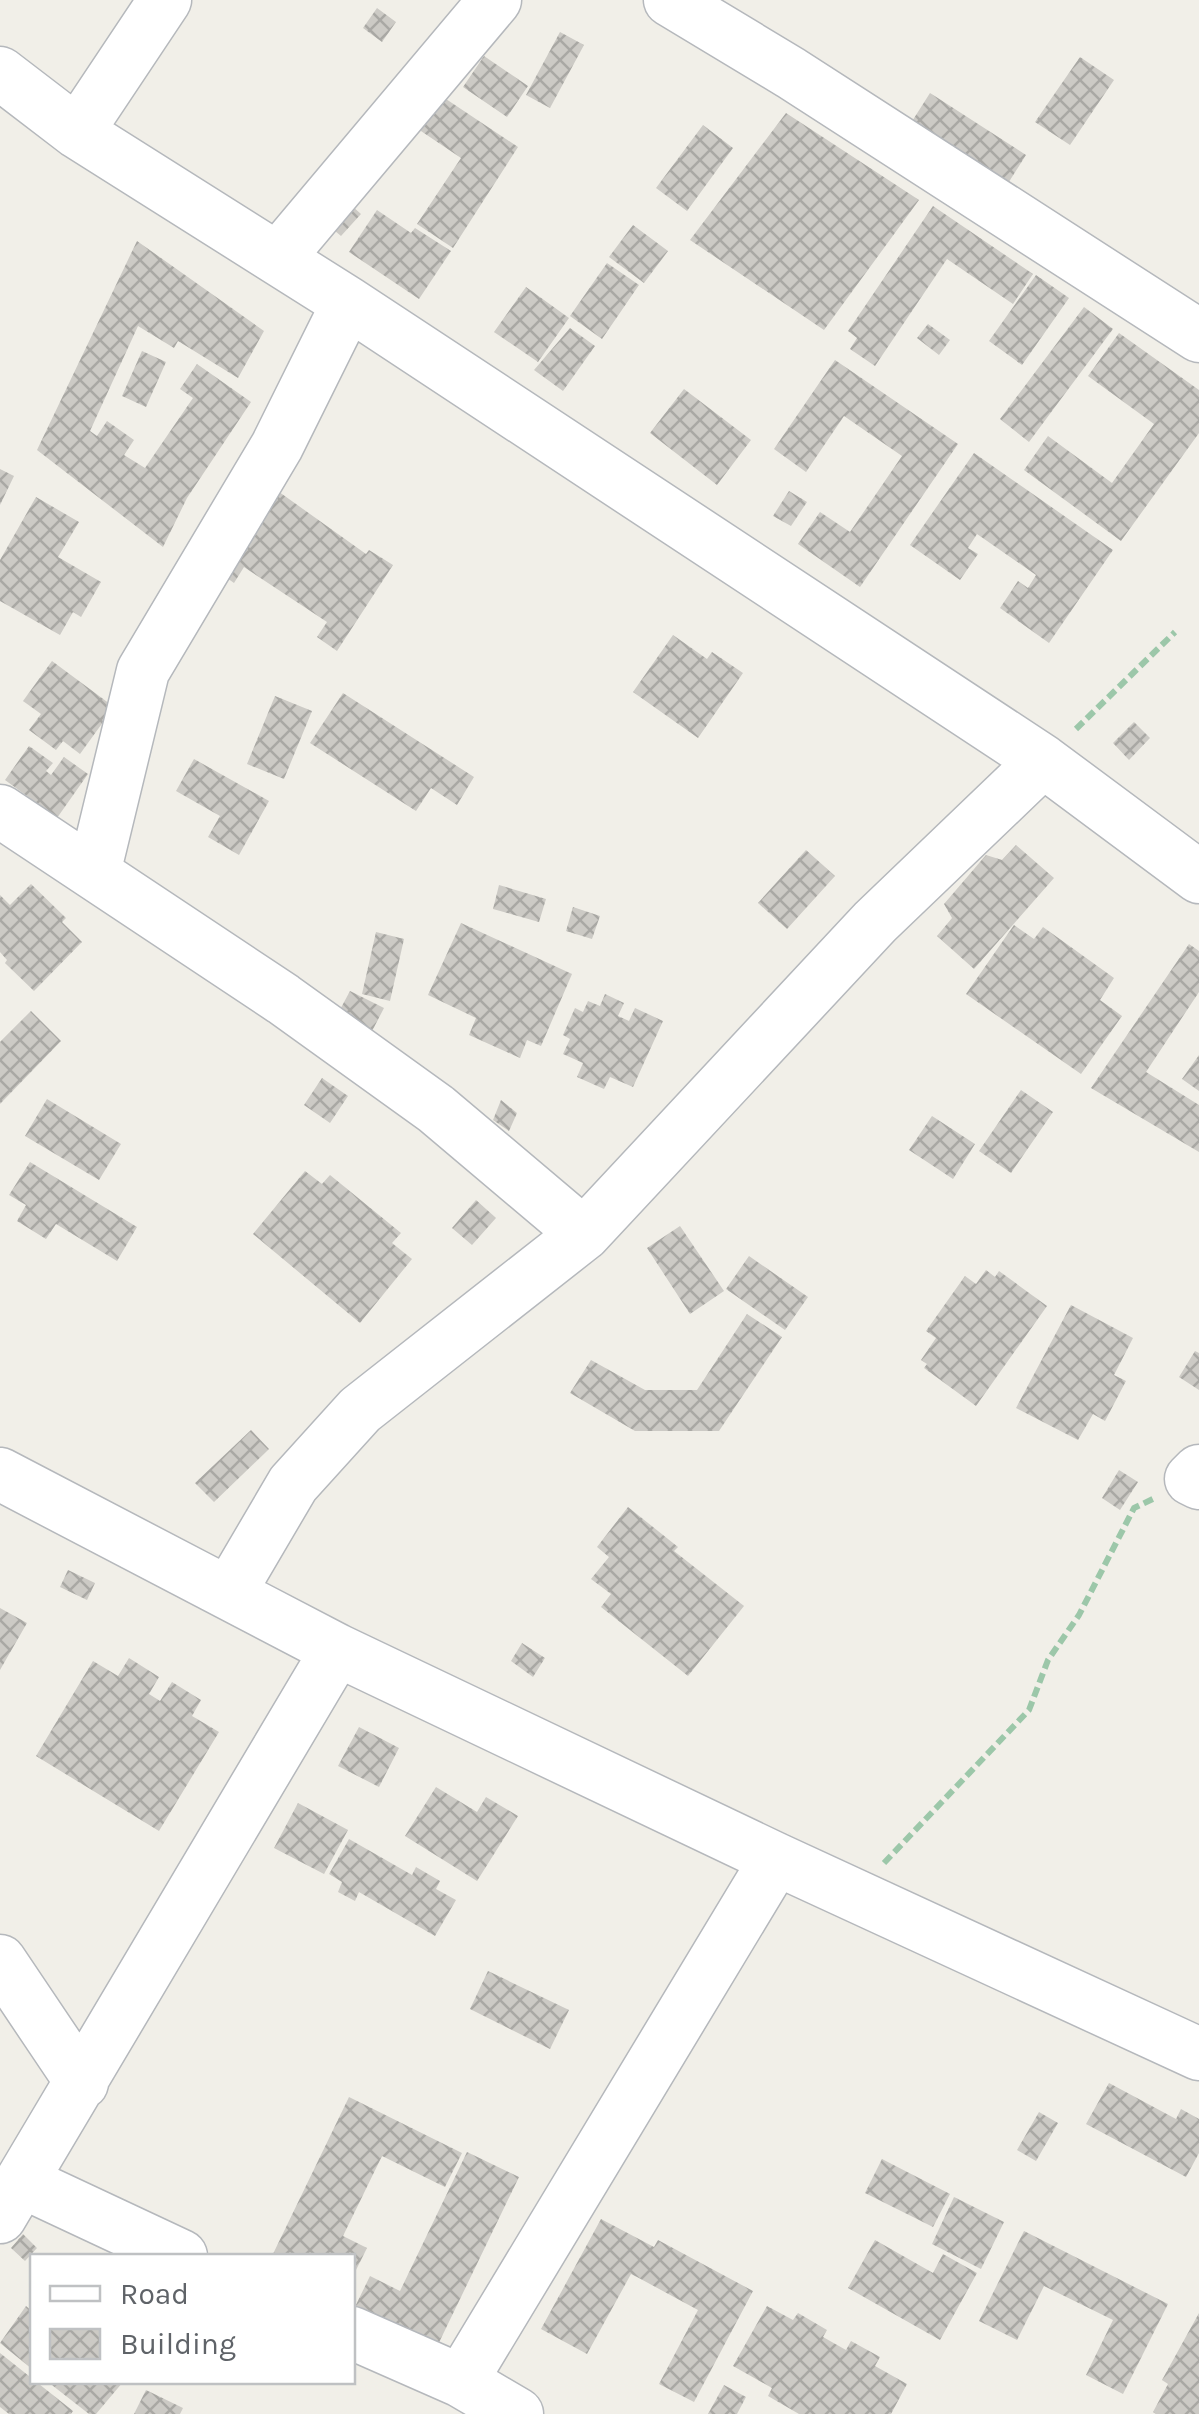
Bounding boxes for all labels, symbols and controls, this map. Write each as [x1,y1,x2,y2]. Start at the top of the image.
legend [30,2254,355,2384]
text: Road [120,2276,189,2312]
text: Building [120,2326,236,2362]

